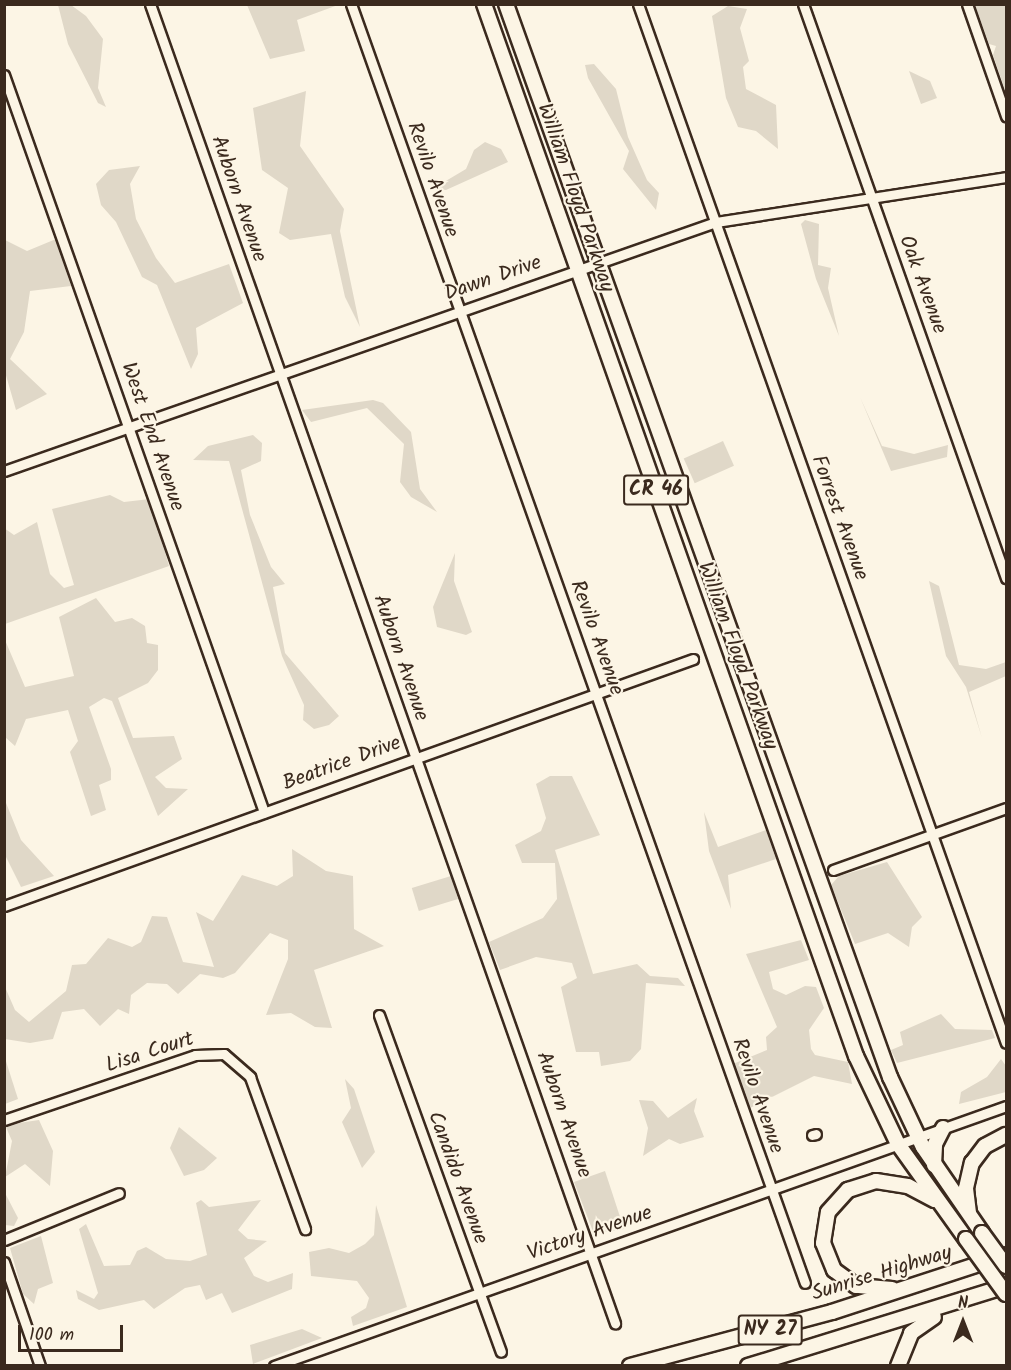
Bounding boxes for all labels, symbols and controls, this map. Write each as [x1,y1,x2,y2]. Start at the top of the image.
street label: William Floyd Parkway [531,100,619,296]
street label: Revilo Avenue [400,119,464,241]
street label: Auborn Avenue [205,133,271,265]
street label: Oak Avenue [893,232,951,338]
street label: Dawn Drive [441,251,545,307]
street label: West End Avenue [115,359,189,515]
street label: Forrest Avenue [805,452,873,584]
road number: CR 46 [623,473,689,507]
street label: William Floyd Parkway [691,559,783,753]
street label: Revilo Avenue [564,577,628,699]
street label: Auborn Avenue [367,592,433,724]
street label: Beatrice Drive [280,731,404,797]
street label: Lisa Court [103,1027,197,1079]
street label: Revilo Avenue [725,1035,789,1157]
street label: Auborn Avenue [530,1049,596,1181]
street label: Candido Avenue [421,1108,493,1248]
street label: Victory Avenue [524,1201,656,1267]
street label: Sunrise Highway [809,1241,955,1307]
text: N [958,1291,968,1316]
north arrow [933,1292,993,1352]
scale bar [21,1313,126,1351]
road number: NY 27 [737,1313,803,1347]
text: 100 m [29,1321,74,1350]

